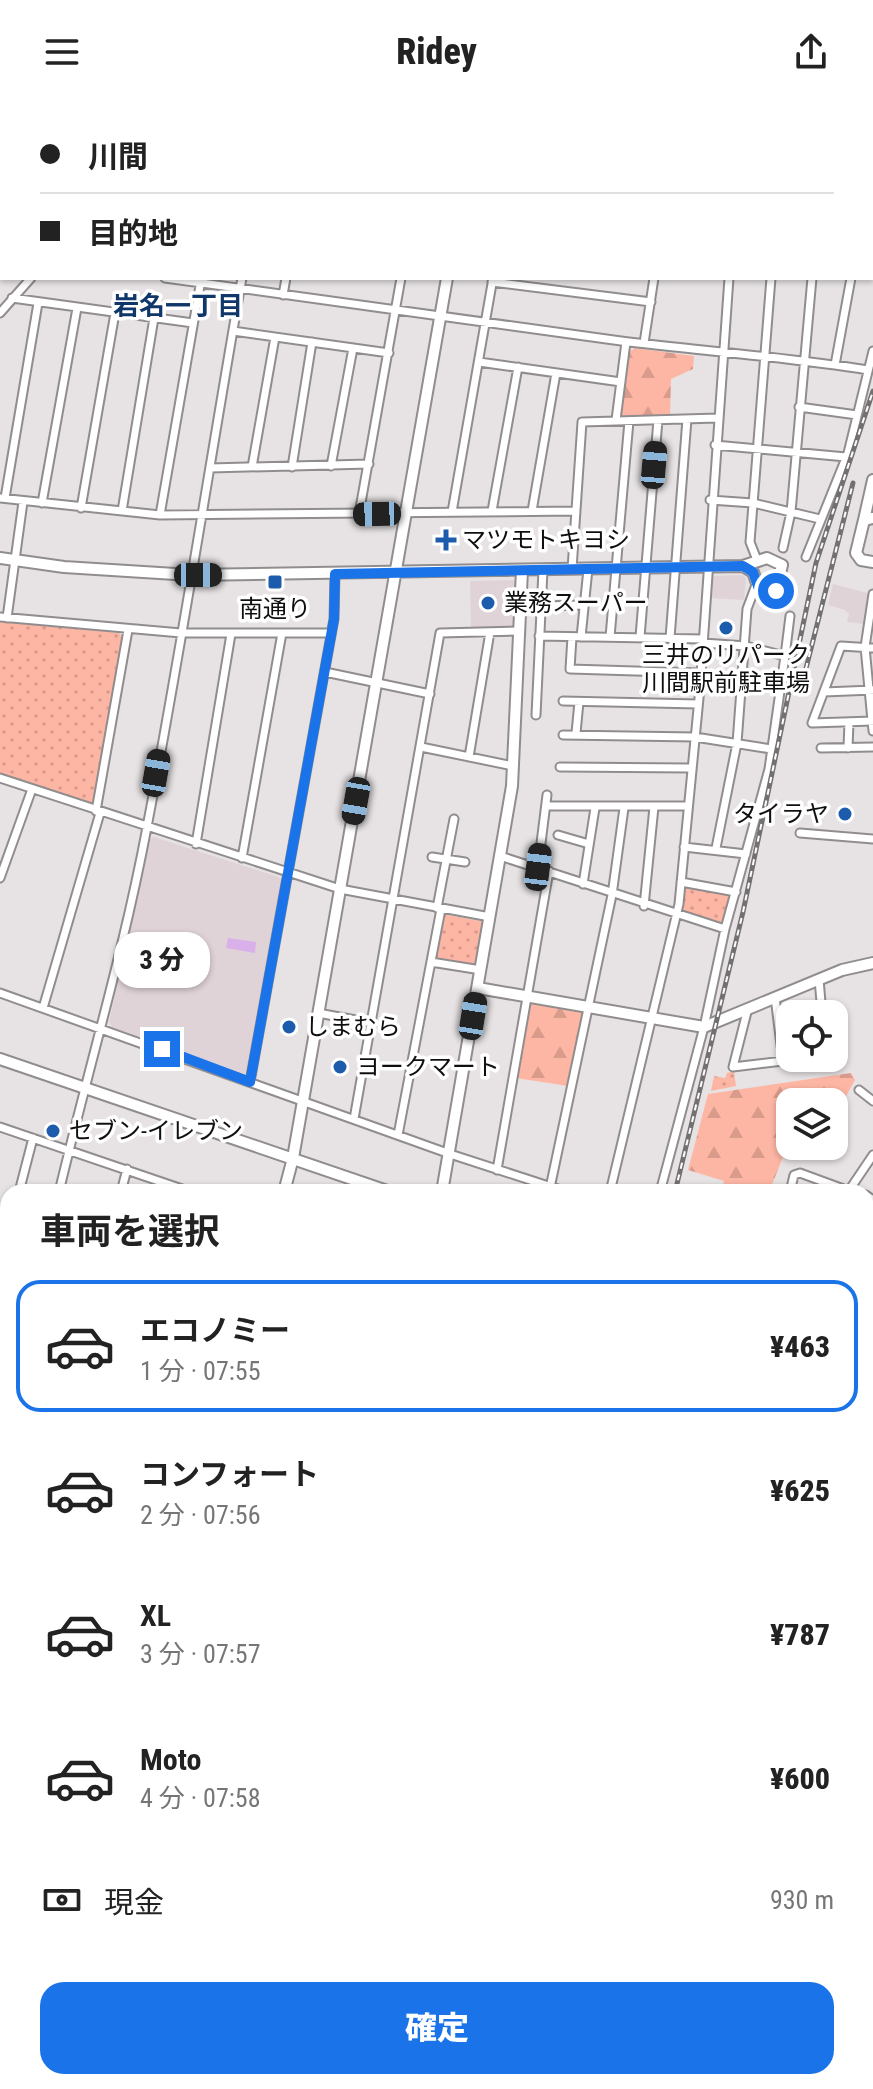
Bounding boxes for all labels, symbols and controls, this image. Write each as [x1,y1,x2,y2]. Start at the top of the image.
icon: menu [40,30,84,74]
icon: share [789,30,833,74]
text: Ridey [396,31,477,73]
text: 川間 [88,139,148,174]
text: 目的地 [88,216,178,251]
district label: 岩名一丁目 [113,291,243,321]
car [640,440,668,490]
car [353,502,401,526]
place label: マツモトキヨシ [462,526,630,554]
marker: マツモトキヨシ [437,531,455,549]
car [174,563,222,587]
marker: 南通り [266,573,284,591]
route start [758,573,794,609]
place label: 業務スーパー [504,589,648,617]
marker: 業務スーパー [479,594,497,612]
place label: 南通り [239,595,311,623]
marker: 三井のリパーク 川間駅前駐車場 [717,619,735,637]
place label: 三井のリパーク 川間駅前駐車場 [642,641,810,697]
car [140,747,172,799]
car [340,775,372,827]
place label: タイラヤ [733,800,829,828]
marker: タイラヤ [836,805,854,823]
car [523,842,553,892]
callout: 3 分 [114,933,210,989]
text: 3 分 [139,945,185,975]
car [457,990,489,1042]
map controls [776,1000,848,1160]
button: locate [776,1000,848,1072]
place label: しまむら [305,1013,401,1041]
marker: しまむら [280,1018,298,1036]
route end [144,1031,180,1067]
place label: ヨークマート [356,1053,500,1081]
marker: ヨークマート [331,1058,349,1076]
button: layers [776,1088,848,1160]
place label: セブン-イレブン [69,1117,243,1145]
marker: セブン-イレブン [44,1122,62,1140]
text: 車両を選択 [40,1211,220,1253]
icon: car [44,1310,116,1382]
text: エコノミー [140,1313,290,1348]
text: ¥463 [770,1329,830,1364]
text: 1 分 · 07:55 [140,1356,260,1386]
icon: car [44,1454,116,1526]
text: コンフォート [140,1457,319,1492]
text: ¥625 [770,1473,830,1508]
text: 2 分 · 07:56 [140,1500,260,1530]
icon: car [44,1598,116,1670]
text: XL [140,1598,171,1633]
text: ¥787 [770,1617,830,1652]
text: 3 分 · 07:57 [140,1639,260,1669]
icon: car [44,1742,116,1814]
text: Moto [140,1742,201,1777]
text: ¥600 [770,1761,830,1796]
text: 4 分 · 07:58 [140,1783,260,1813]
icon: cash [40,1878,84,1922]
text: 現金 [104,1885,164,1920]
text: 930 m [770,1885,834,1915]
button: 確定 [40,1982,834,2074]

